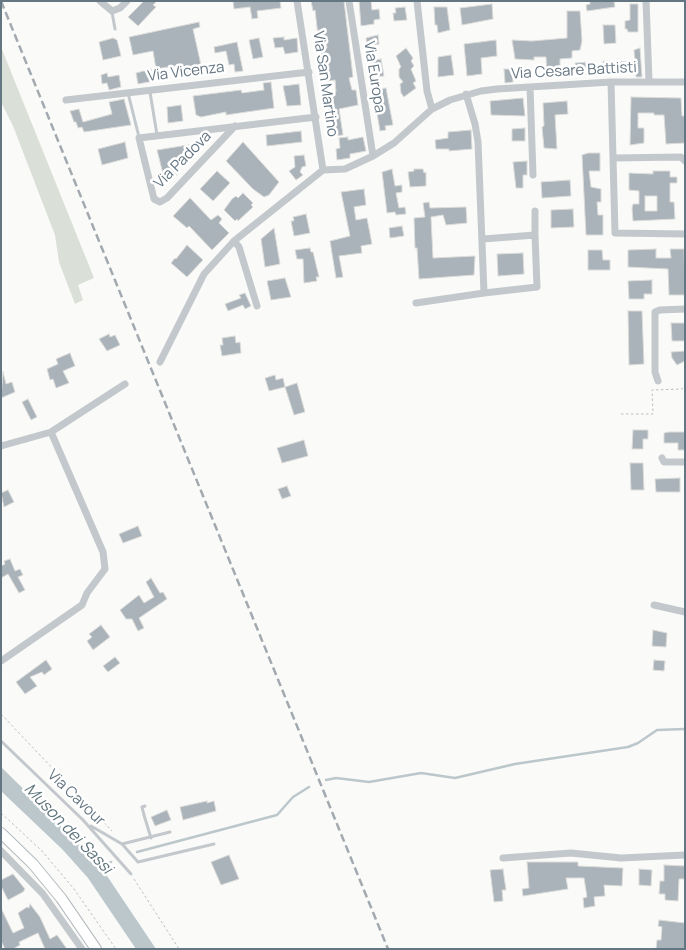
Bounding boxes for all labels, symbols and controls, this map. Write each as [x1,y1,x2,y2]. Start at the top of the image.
street label: Via San Martino [309,30,341,138]
street label: Via Europa [359,40,389,114]
street label: Via Vicenza [147,58,225,86]
street label: Via Cesare Battisti [511,59,637,83]
street label: Via Padova [151,128,215,192]
street label: Via Cavour [44,766,108,830]
water label: Muson dei Sassi [20,780,116,878]

